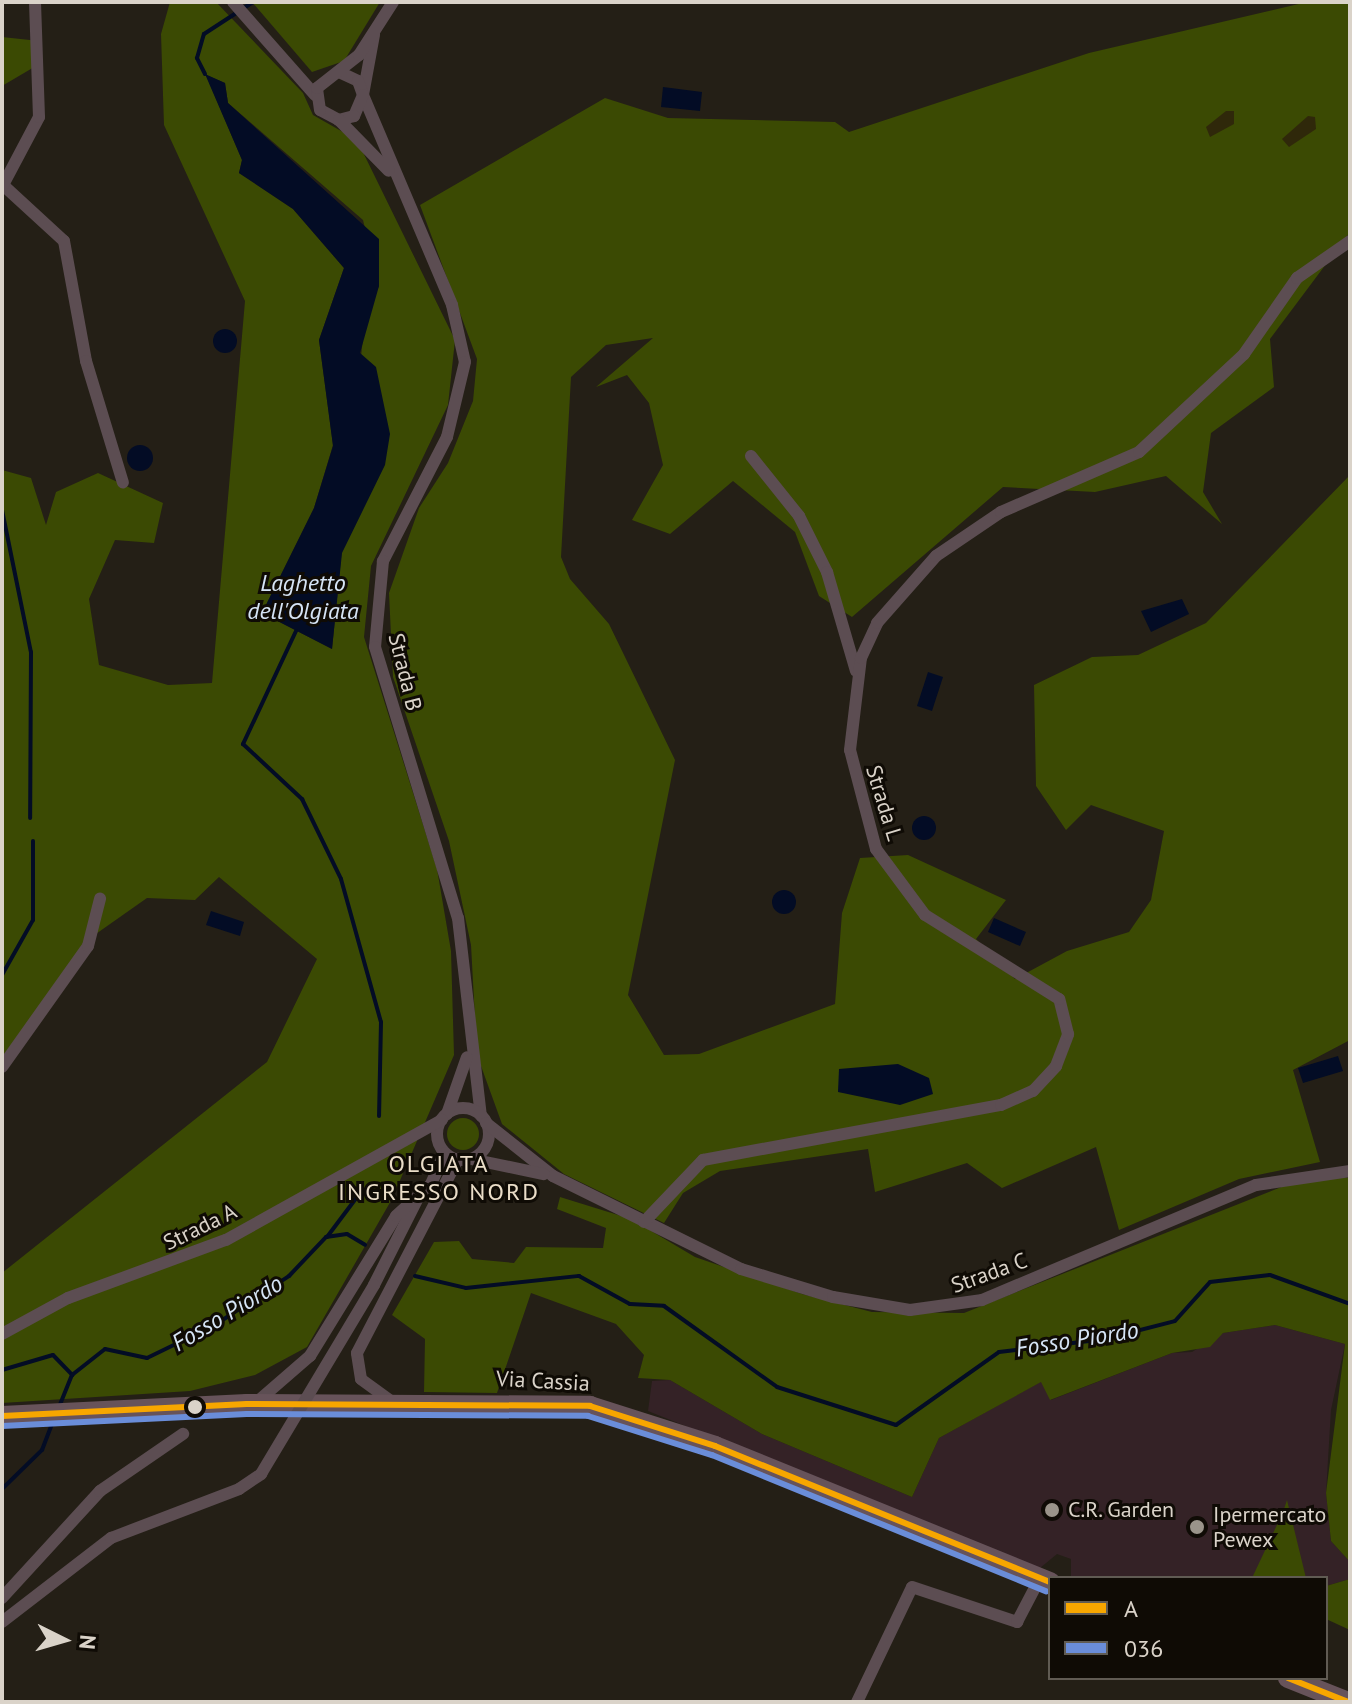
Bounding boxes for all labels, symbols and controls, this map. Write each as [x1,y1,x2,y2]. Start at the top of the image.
water label: Laghetto dell'Olgiata [247,569,359,625]
street label: Strada B [383,630,427,714]
street label: Strada L [860,762,908,844]
district label: OLGIATA INGRESSO NORD [338,1150,540,1206]
street label: Strada A [159,1198,241,1256]
street label: Strada C [948,1247,1030,1299]
water label: Fosso Piordo [166,1269,288,1357]
water label: Fosso Piordo [1013,1315,1141,1363]
street label: Via Cassia [496,1365,590,1397]
unlabelled marker [187,1399,203,1415]
place label: C.R. Garden [1068,1497,1176,1523]
marker: C.R. Garden [1043,1501,1061,1519]
place label: Ipermercato Pewex [1213,1501,1326,1552]
marker: Ipermercato Pewex [1188,1518,1206,1536]
legend [1048,1576,1328,1680]
text: A [1124,1593,1138,1624]
north arrow [24,1600,104,1680]
text: 036 [1124,1633,1163,1664]
text: N [73,1634,102,1651]

